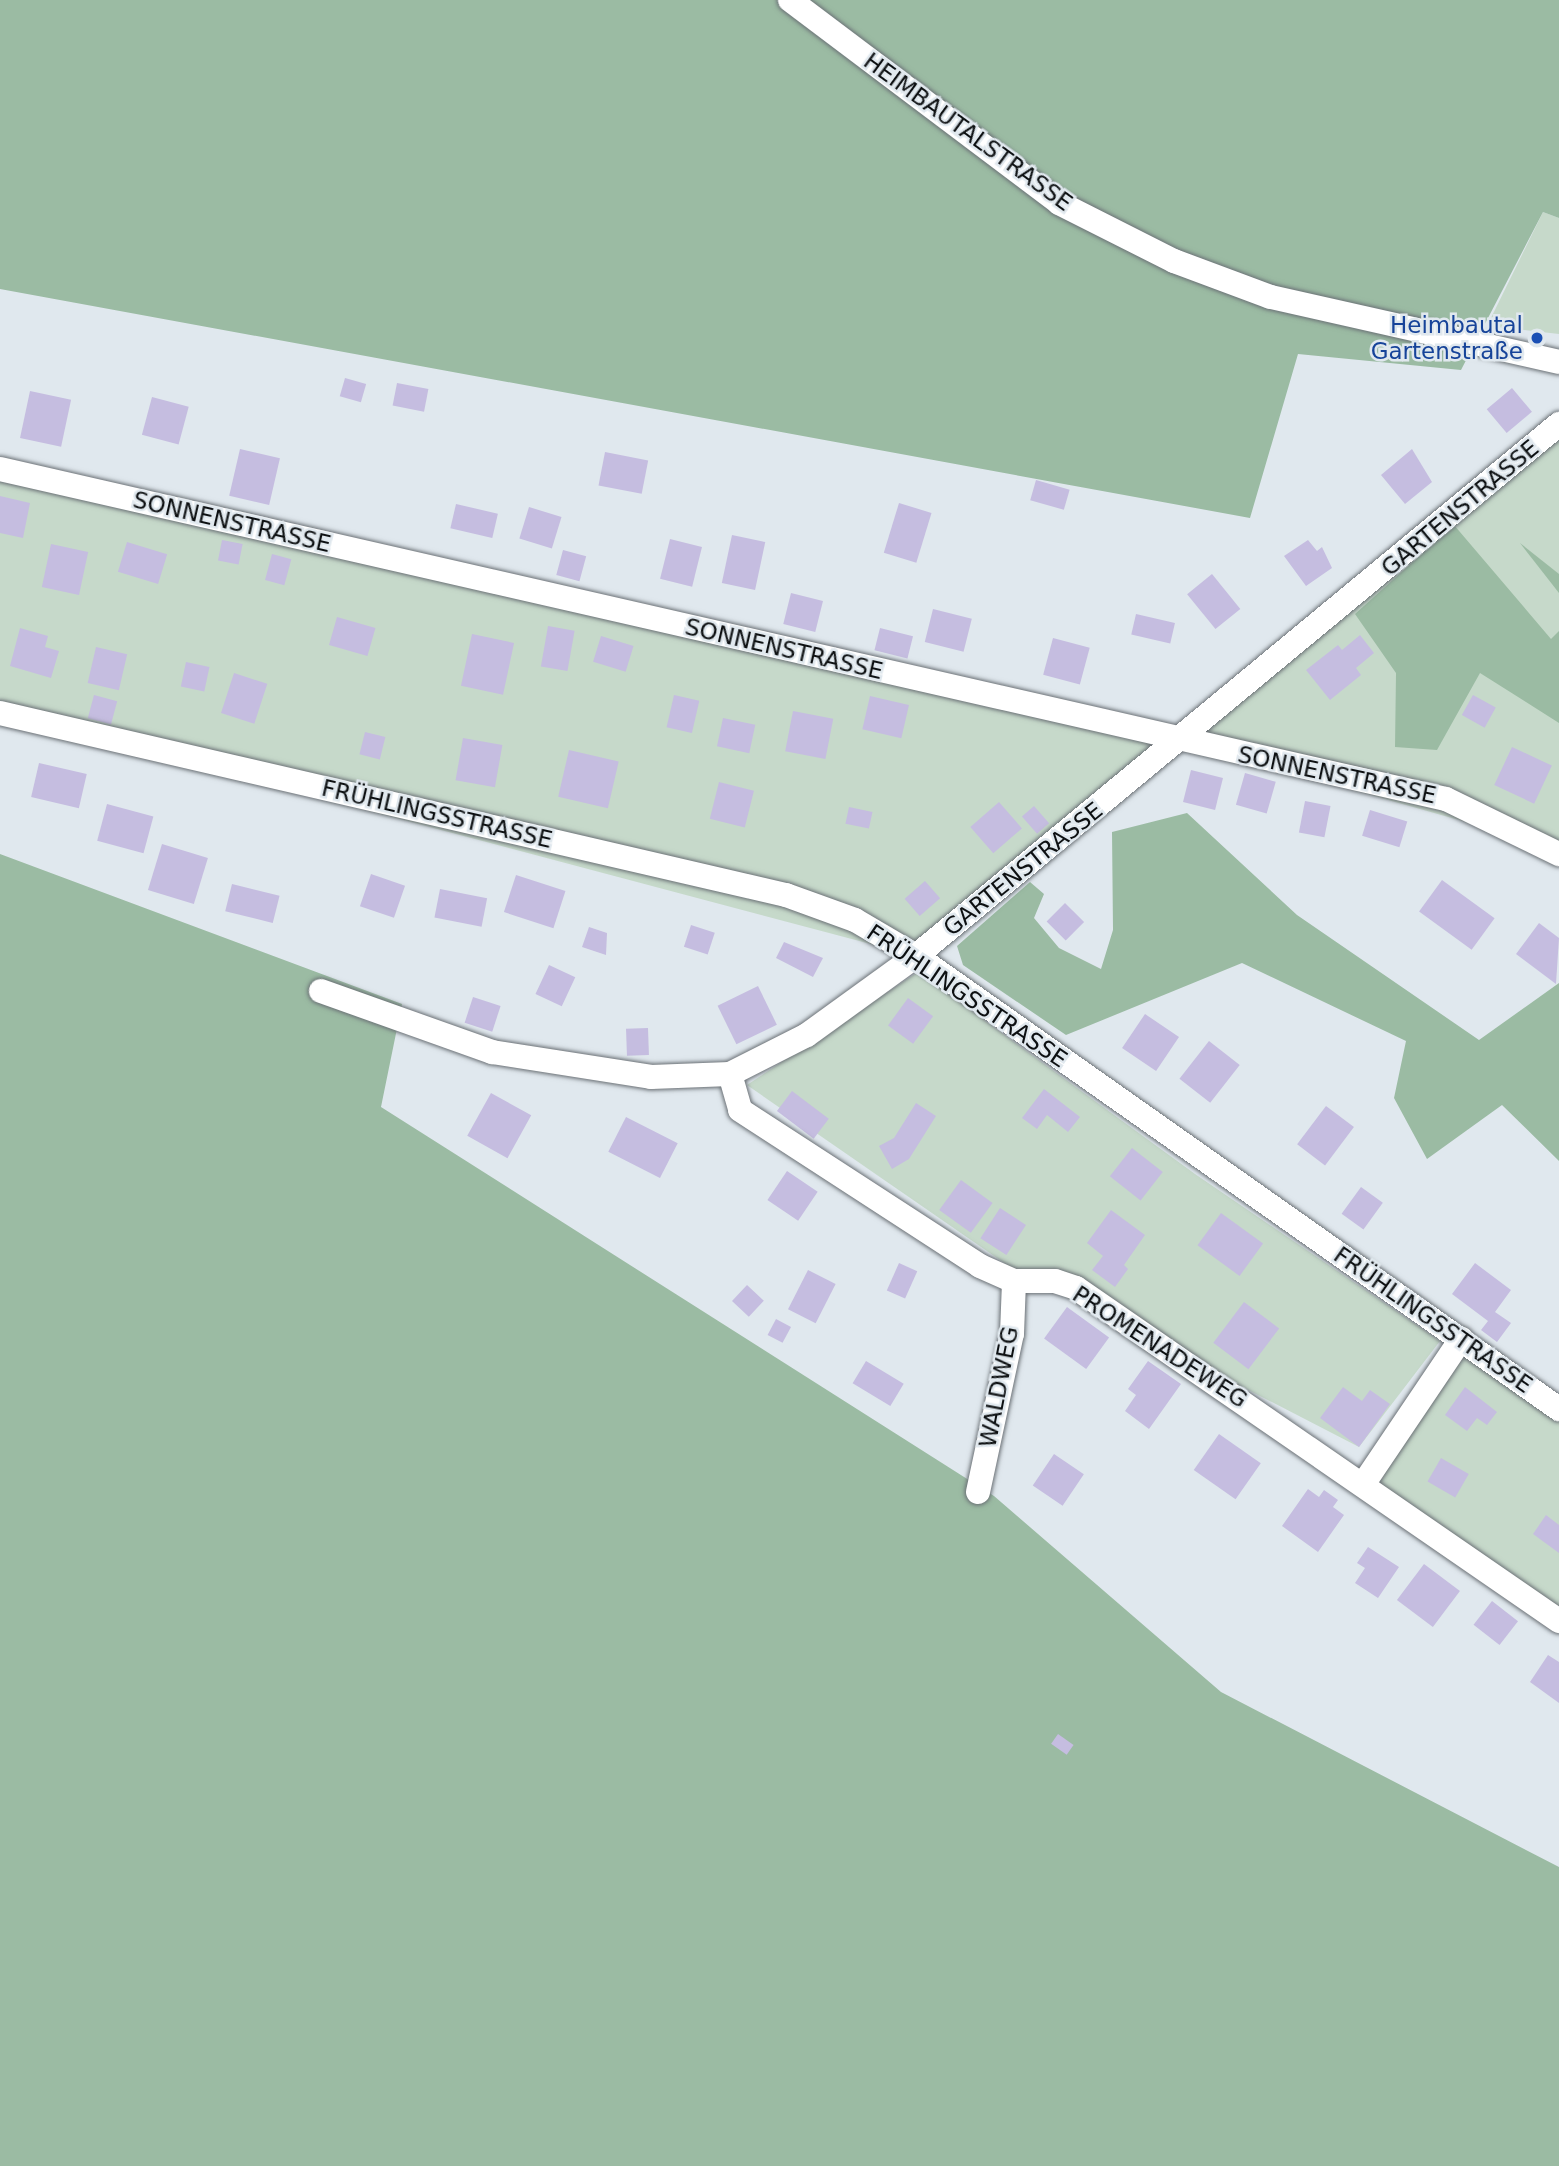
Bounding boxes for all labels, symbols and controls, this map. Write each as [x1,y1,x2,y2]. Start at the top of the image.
street label: HEIMBAUTALSTRASSE [858,47,1078,217]
place label: Heimbautal Gartenstraße [1371,311,1523,365]
marker: Heimbautal Gartenstraße [1529,330,1545,346]
street label: GARTENSTRASSE [1376,434,1544,582]
street label: SONNENSTRASSE [130,486,334,558]
street label: SONNENSTRASSE [682,613,886,685]
street label: SONNENSTRASSE [1235,741,1439,809]
street label: FRÜHLINGSSTRASSE [319,774,555,854]
street label: GARTENSTRASSE [938,796,1108,942]
street label: FRÜHLINGSSTRASSE [862,919,1072,1073]
street label: FRÜHLINGSSTRASSE [1329,1241,1537,1399]
street label: PROMENADEWEG [1068,1280,1252,1414]
street label: WALDWEG [974,1324,1024,1450]

